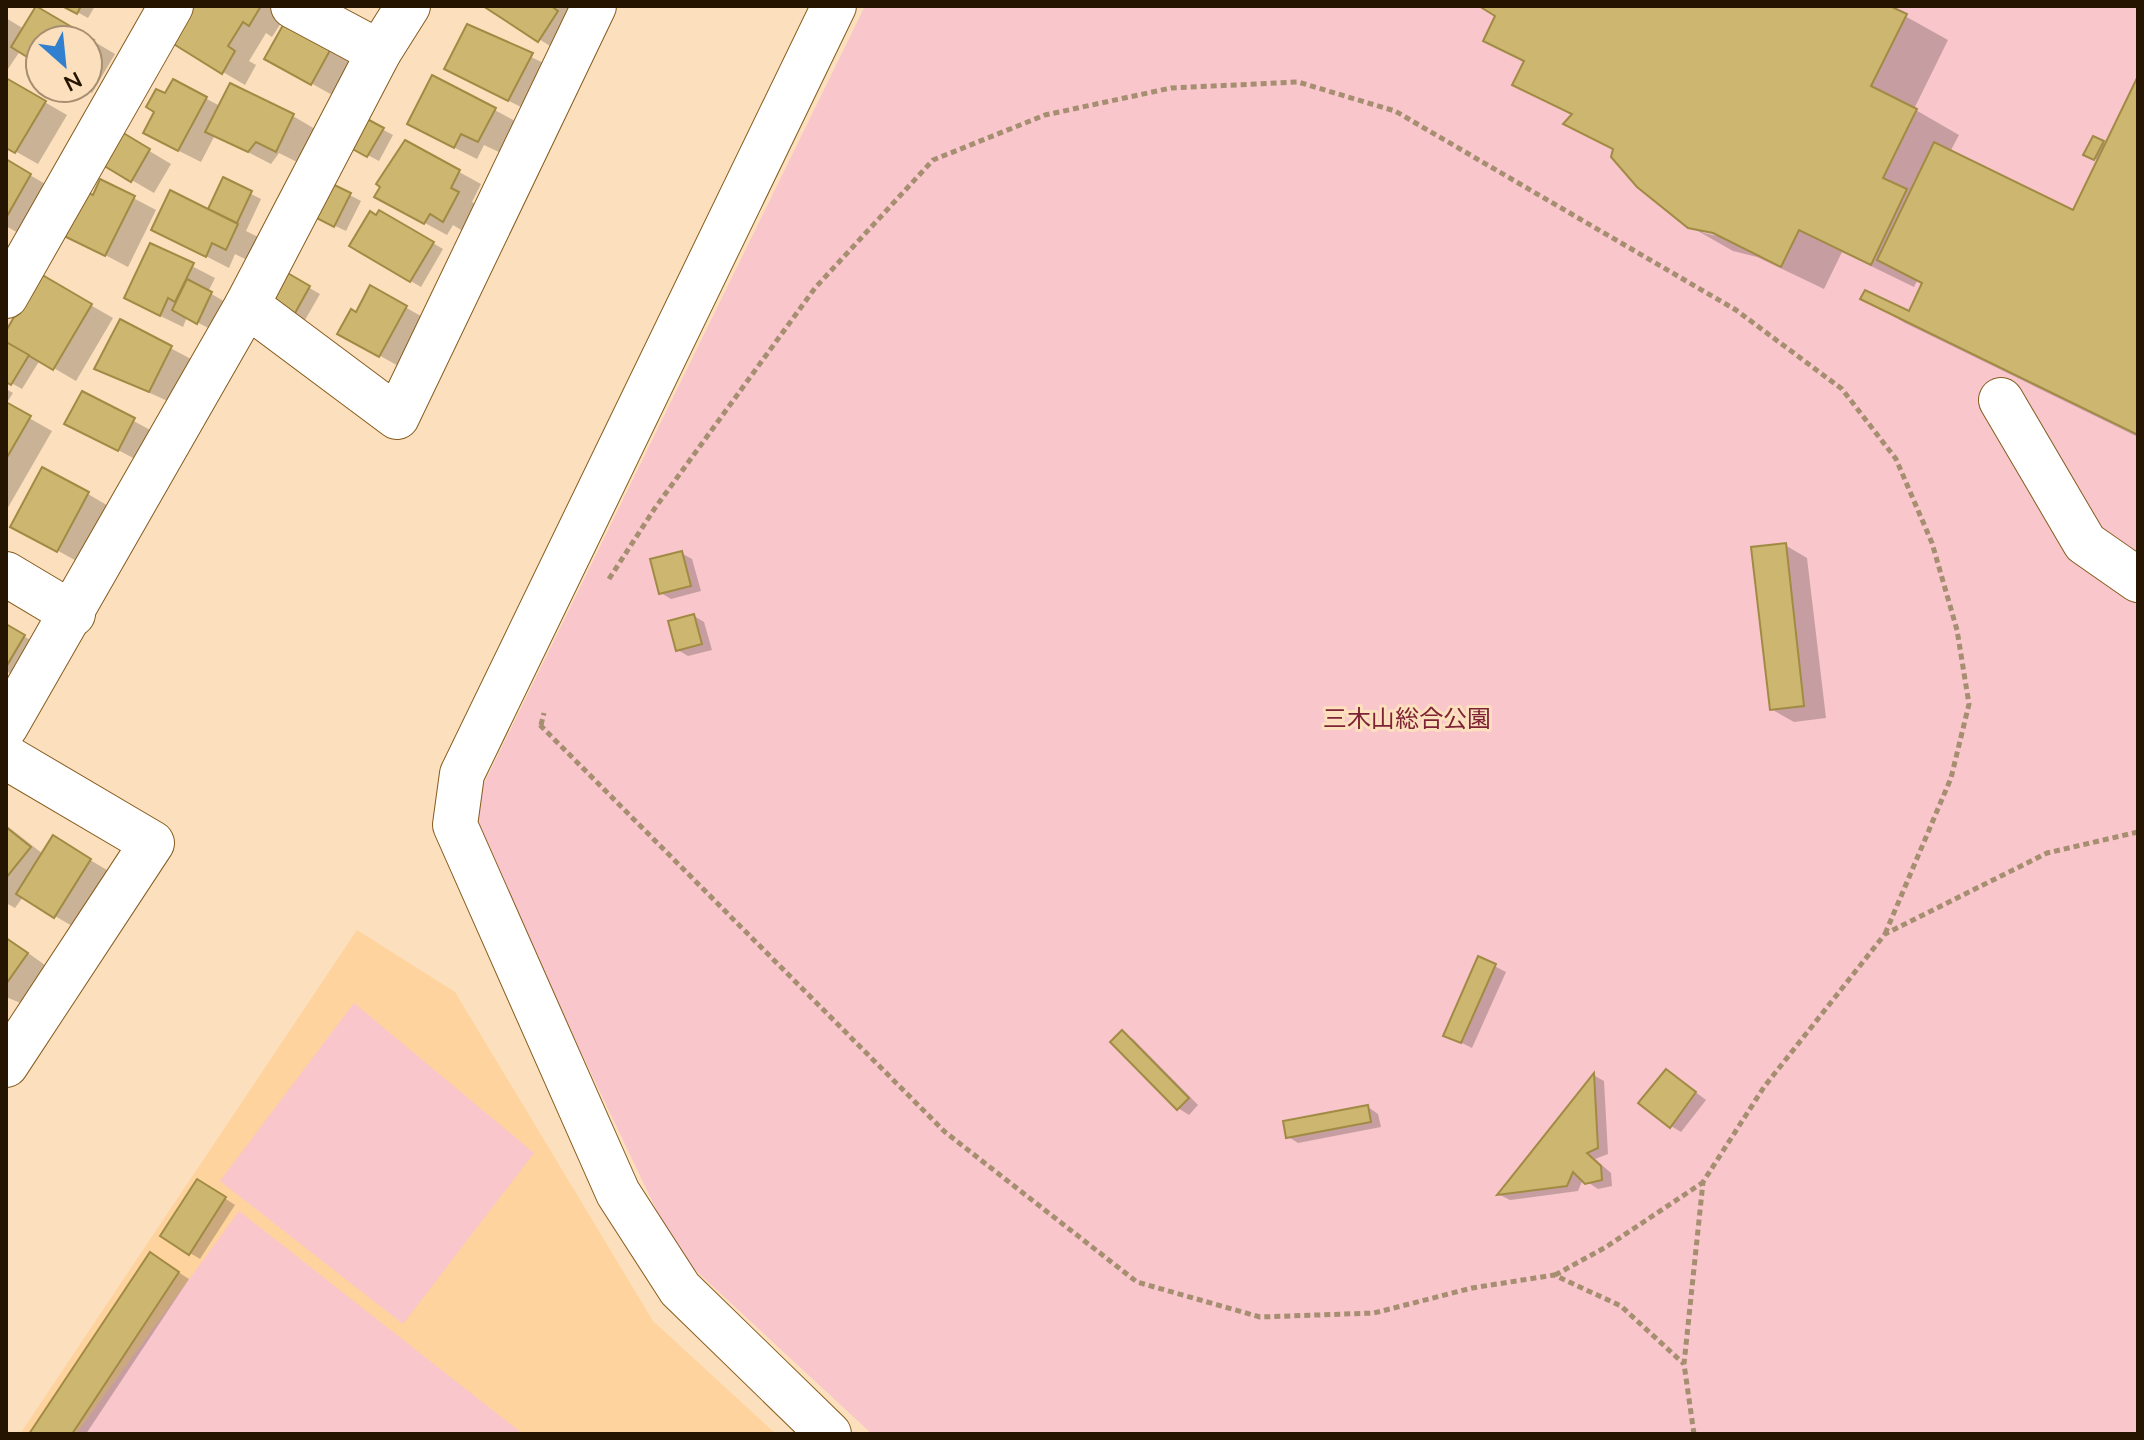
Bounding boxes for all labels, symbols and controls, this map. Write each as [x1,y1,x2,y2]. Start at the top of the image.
north arrow [24,24,104,104]
text: N [58,64,87,98]
park label: 三木山総合公園 [1323,703,1491,735]

